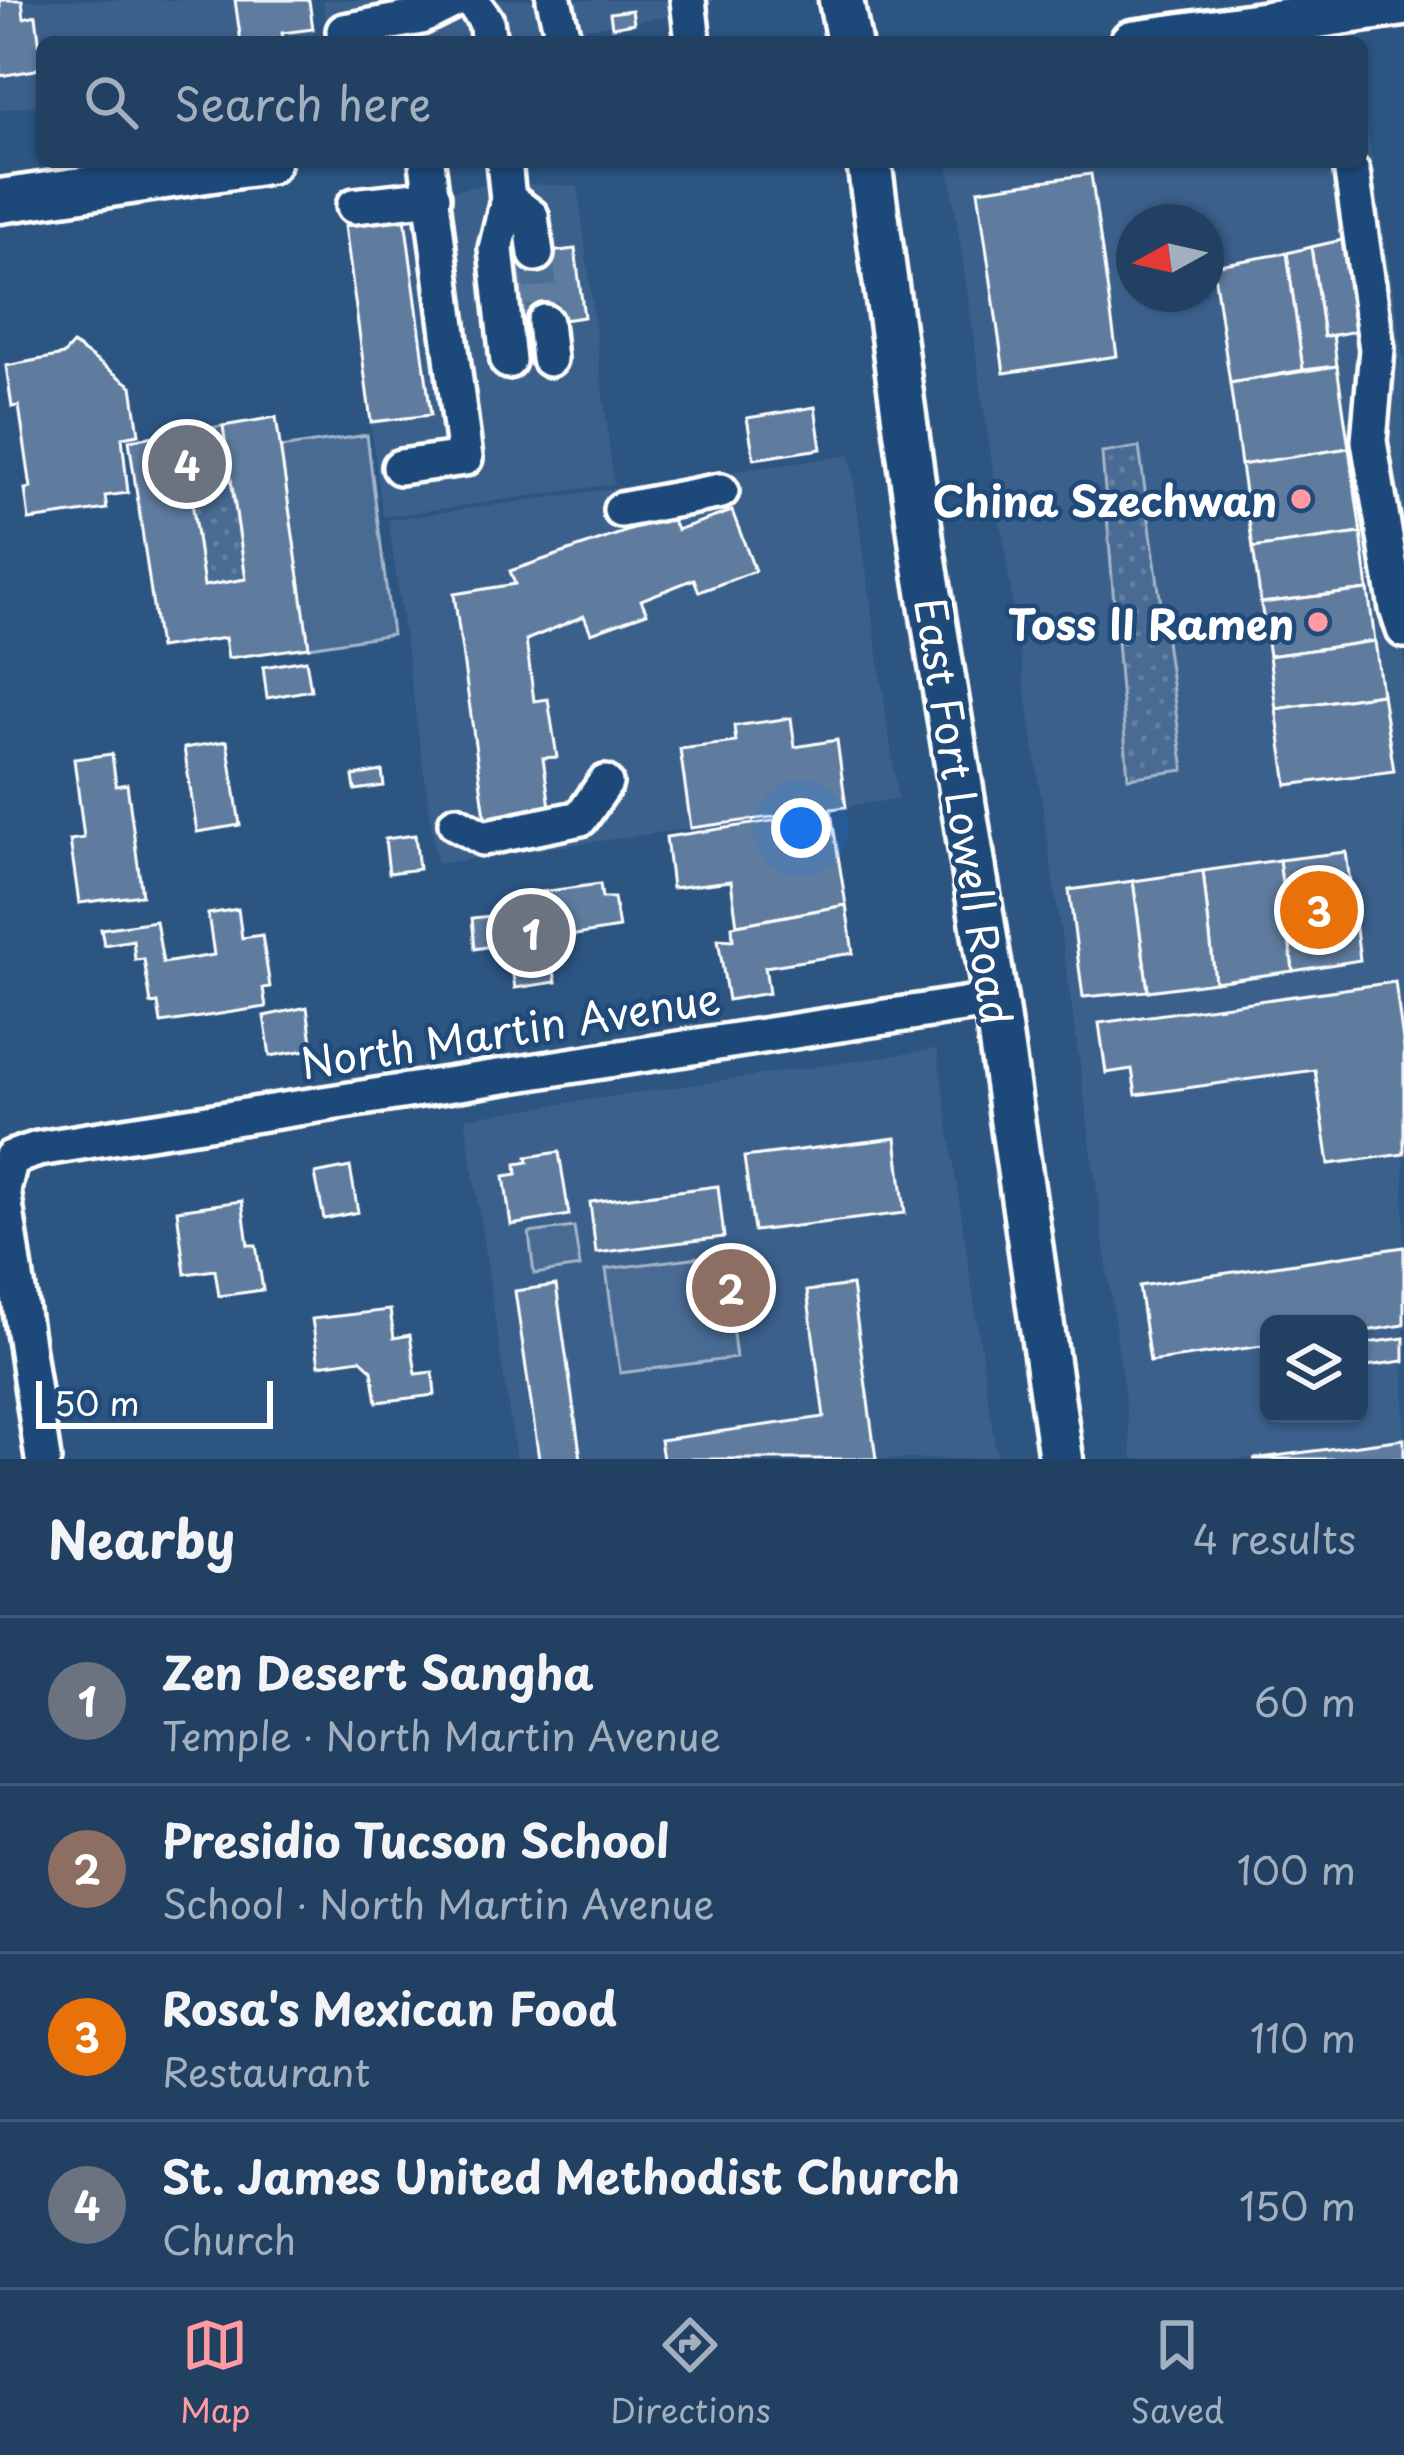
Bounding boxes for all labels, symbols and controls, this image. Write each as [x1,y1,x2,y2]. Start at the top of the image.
search box [36,36,1368,168]
text: Search here [174,68,431,136]
icon: search [78,69,144,135]
north arrow [1116,204,1224,312]
pin: 4 [148,419,226,509]
place label: China Szechwan [933,468,1277,531]
marker: China Szechwan [1288,486,1314,512]
place label: Toss II Ramen [1008,591,1294,654]
street label: East Fort Lowell Road [900,593,1030,1029]
marker: Toss II Ramen [1305,609,1331,635]
your location [771,798,831,858]
pin: 3 [1280,865,1358,955]
pin: 1 [492,888,570,978]
street label: North Martin Avenue [296,965,724,1093]
pin: 2 [692,1243,770,1333]
map controls [1260,1315,1368,1423]
button: layers [1260,1315,1368,1423]
scale bar [36,1375,273,1428]
text: 50 m [54,1377,140,1427]
text: Nearby [48,1499,235,1576]
text: 4 results [1193,1508,1356,1567]
text: Zen Desert Sangha [162,1637,594,1705]
text: 1 [78,1671,96,1730]
text: 60 m [1254,1671,1356,1730]
text: Temple · North Martin Avenue [162,1705,721,1764]
text: Presidio Tucson School [162,1805,670,1873]
text: 2 [73,1839,101,1898]
text: 100 m [1237,1839,1356,1898]
text: School · North Martin Avenue [162,1873,714,1932]
text: Rosa's Mexican Food [162,1973,618,2041]
text: 3 [74,2007,100,2066]
text: 110 m [1250,2007,1356,2066]
text: Restaurant [162,2041,370,2100]
text: St. James United Methodist Church [162,2141,960,2209]
text: 4 [74,2175,100,2234]
text: 150 m [1239,2175,1356,2234]
text: Church [162,2209,296,2268]
tab: Map [180,2312,250,2434]
tab: Directions [610,2312,771,2434]
tab: Saved [1130,2312,1224,2434]

